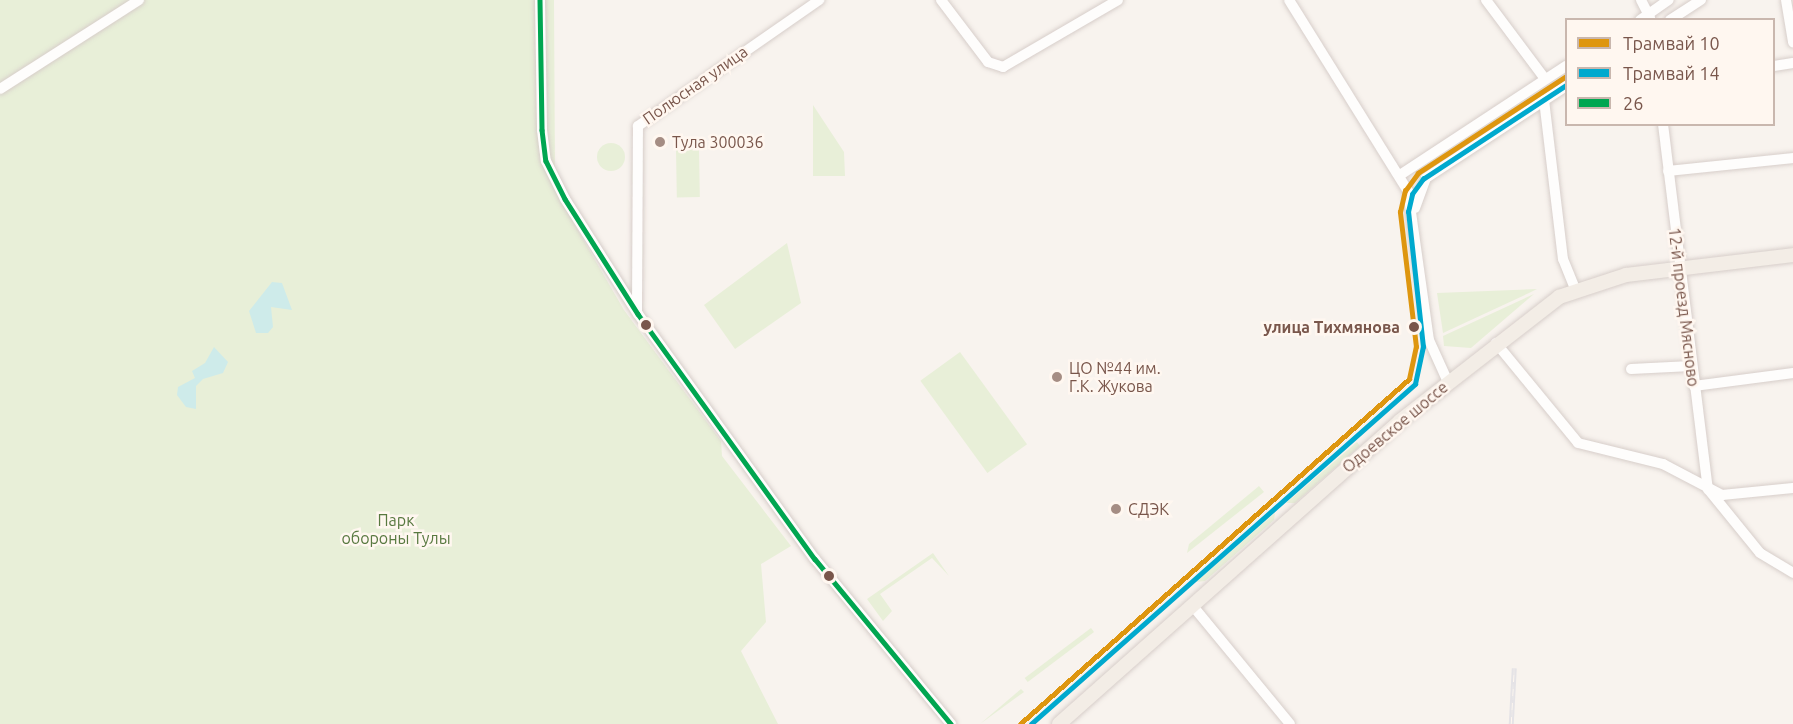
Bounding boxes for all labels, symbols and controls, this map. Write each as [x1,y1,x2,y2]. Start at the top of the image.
legend [1565,18,1775,126]
text: Трамвай 10 [1623,33,1720,53]
street label: Полюсная улица [639,42,751,128]
text: Трамвай 14 [1623,63,1720,83]
text: 26 [1623,93,1643,113]
place label: Тула 300036 [672,132,764,152]
marker: Тула 300036 [653,135,667,149]
street label: 12-й проезд Мясново [1665,226,1703,388]
place label: улица Тихмянова [1264,317,1400,337]
marker: улица Тихмянова [1405,318,1423,336]
unlabelled marker [640,319,652,331]
place label: ЦО №44 им. Г.К. Жукова [1069,358,1161,396]
marker: ЦО №44 им. Г.К. Жукова [1050,370,1064,384]
street label: Одоевское шоссе [1338,377,1452,477]
place label: СДЭК [1128,499,1169,519]
marker: СДЭК [1109,502,1123,516]
park label: Парк обороны Тулы [341,510,451,548]
unlabelled marker [823,570,835,582]

